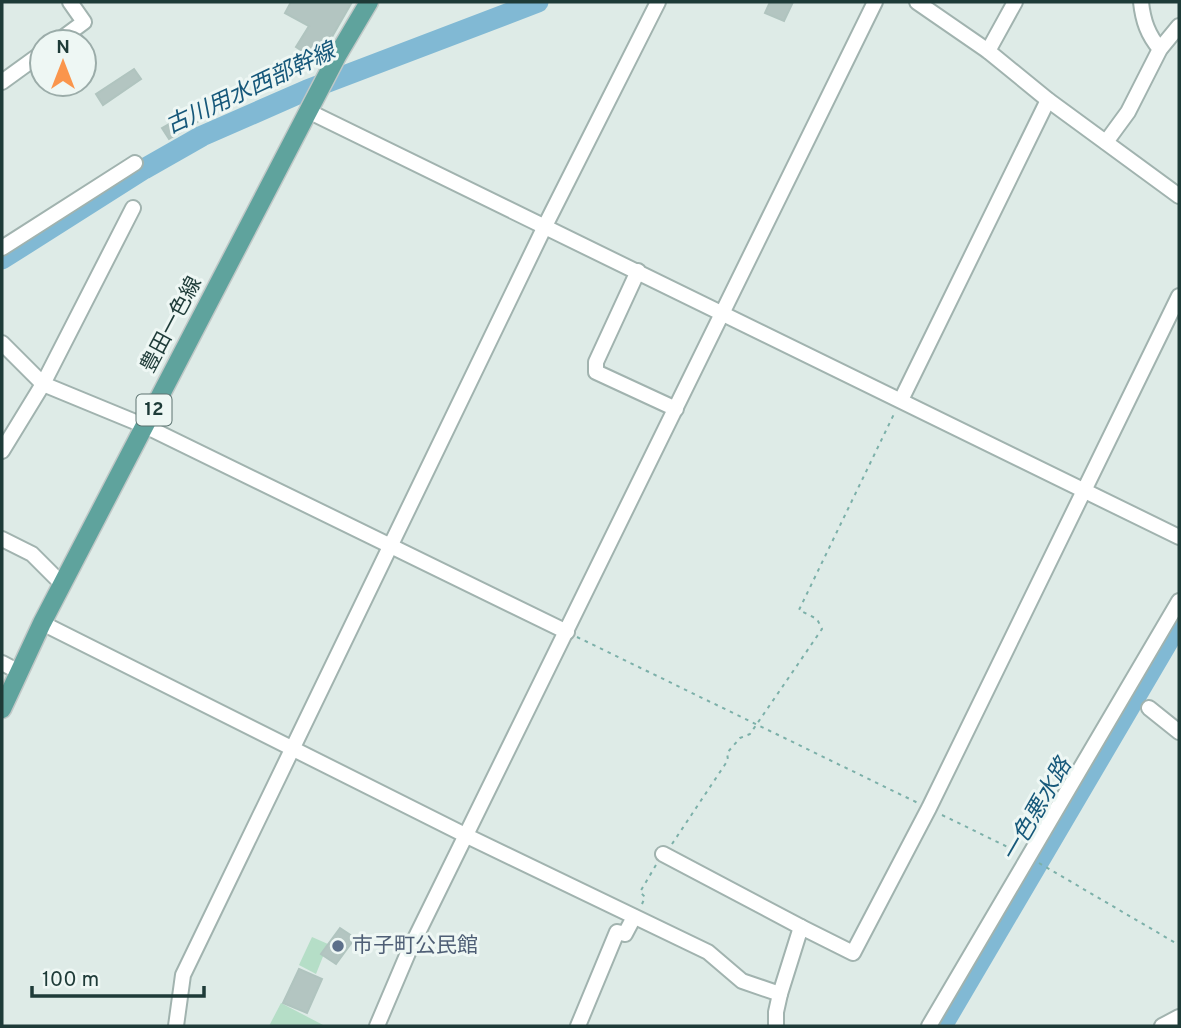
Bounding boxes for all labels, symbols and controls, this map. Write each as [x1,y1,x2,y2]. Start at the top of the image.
north arrow [28,28,98,98]
text: N [56,36,70,60]
water label: 古川用水西部幹線 [161,37,343,142]
street label: 豊田一色線 [135,272,209,378]
road number: 12 [136,394,172,426]
water label: 一色悪水路 [997,752,1080,868]
place label: 市子町公民館 [352,933,478,960]
marker: 市子町公民館 [330,938,346,954]
scale bar [32,954,203,998]
text: 100 m [42,967,99,994]

